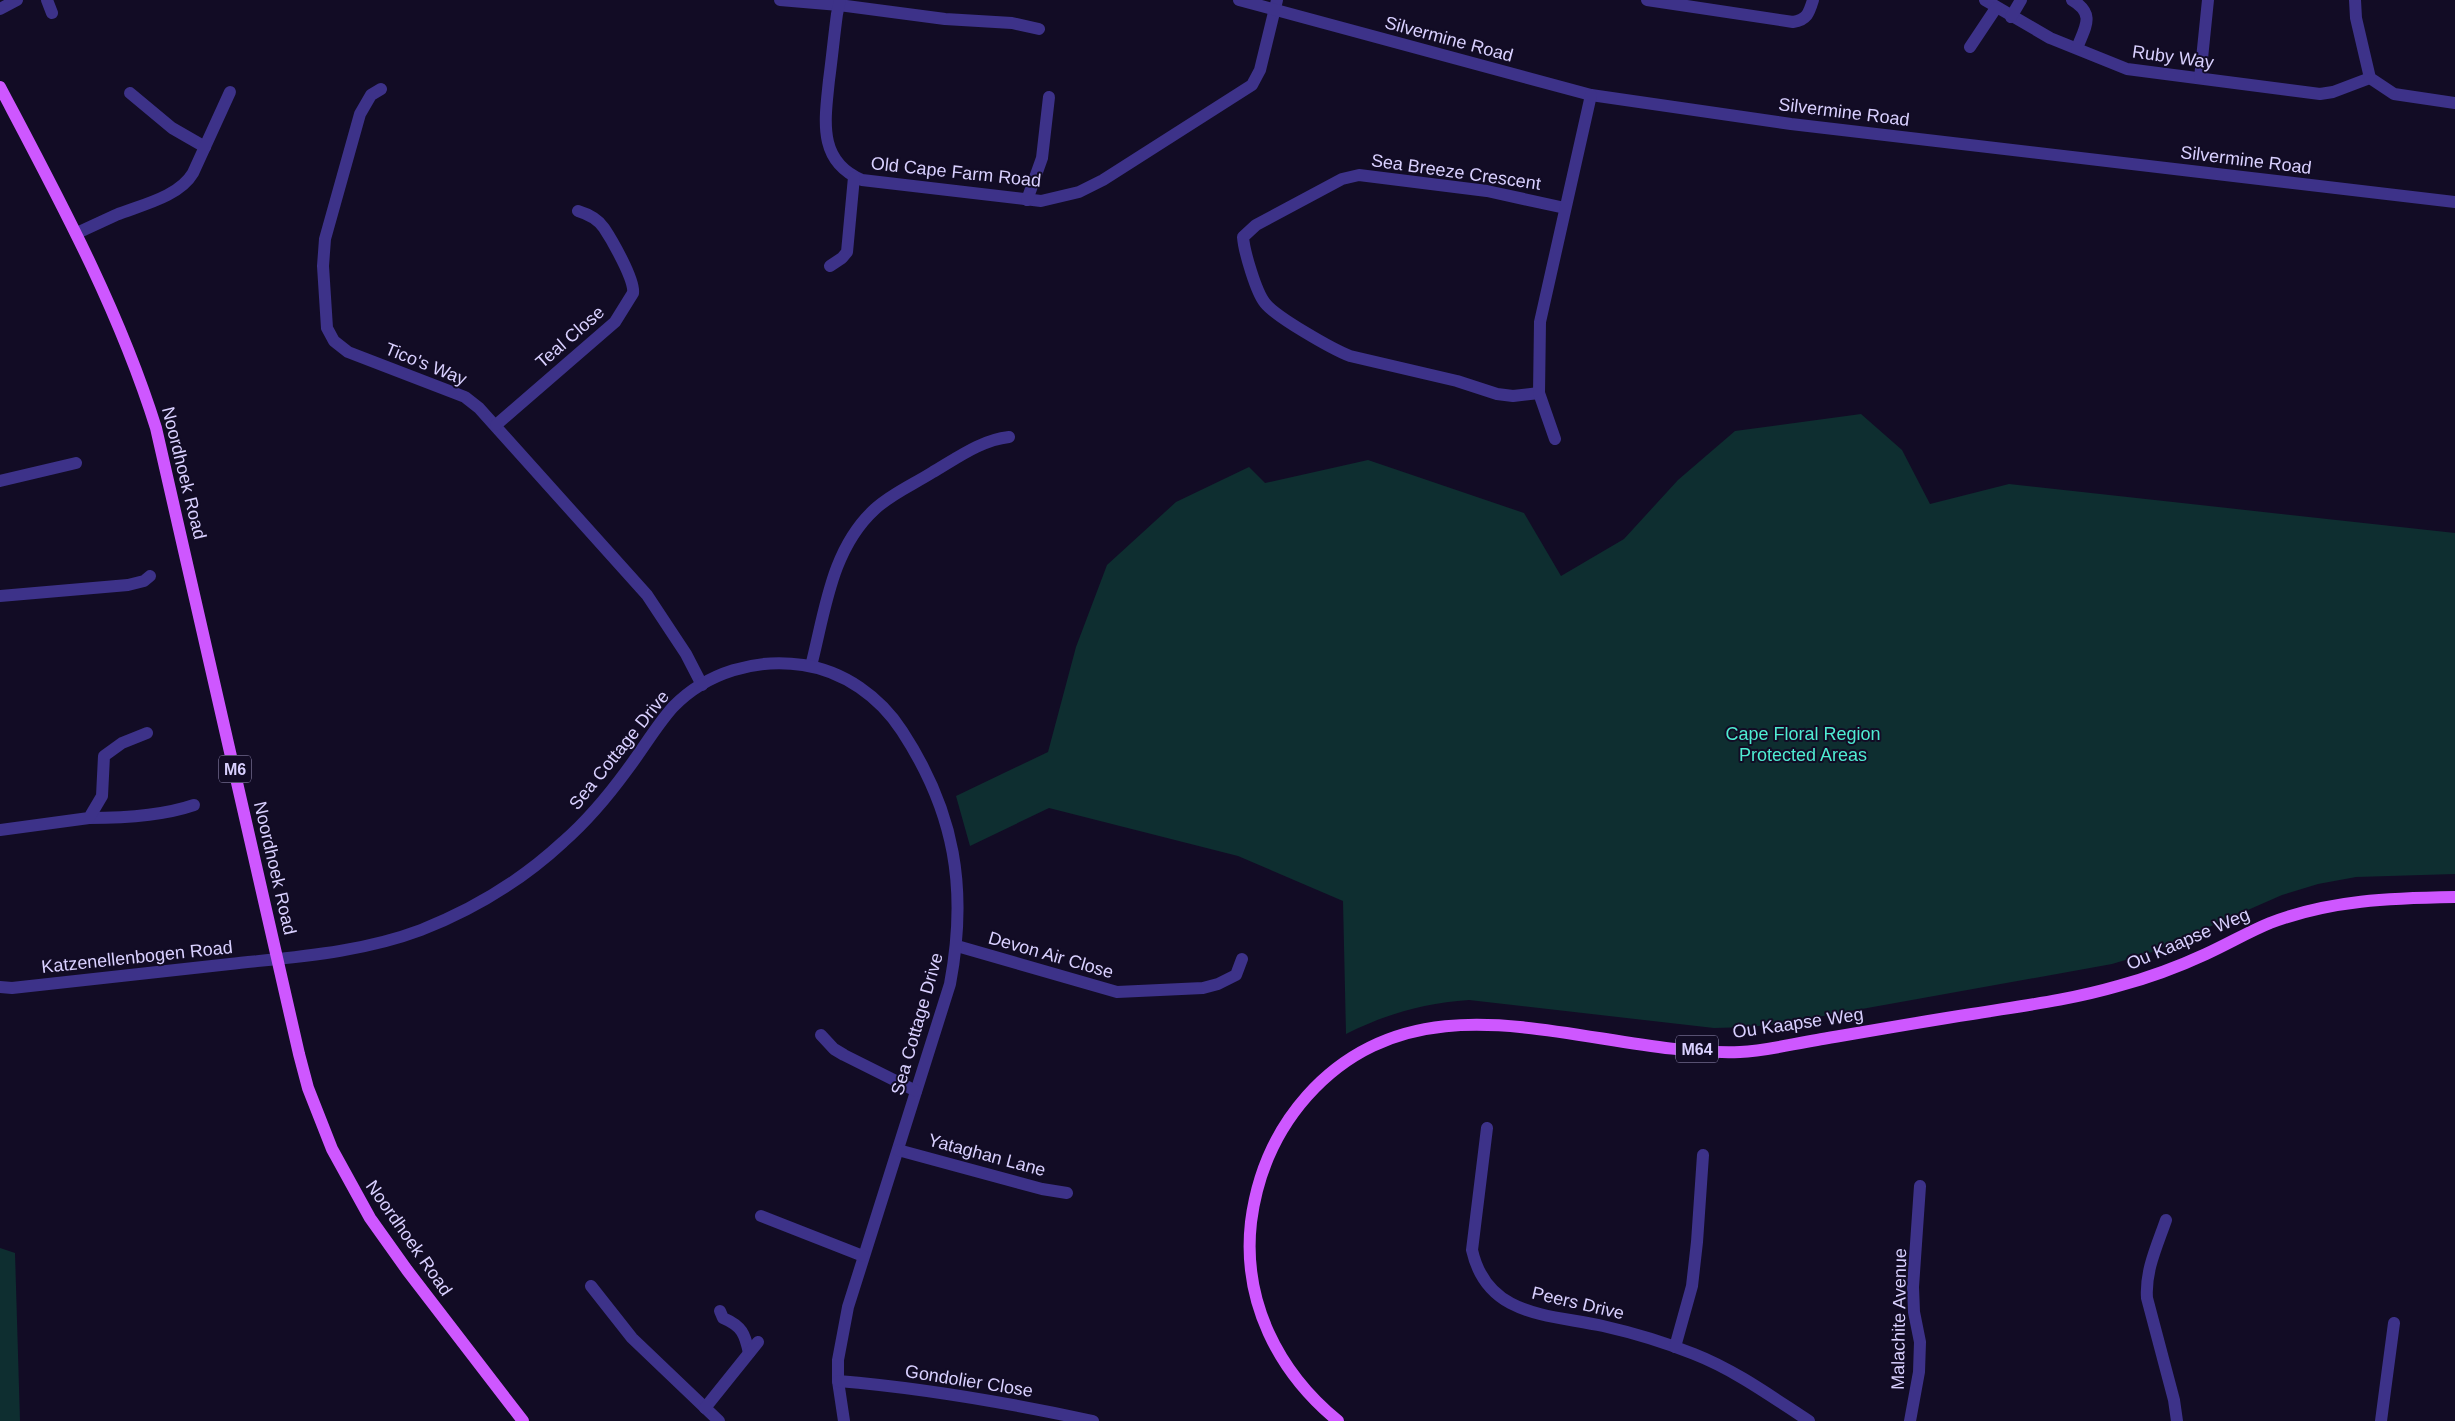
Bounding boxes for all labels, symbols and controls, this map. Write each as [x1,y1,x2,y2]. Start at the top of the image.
street label: Silvermine Road [1383,12,1515,66]
street label: Ruby Way [2131,41,2215,73]
street label: Silvermine Road [1777,94,1911,130]
street label: Silvermine Road [2179,142,2313,178]
street label: Sea Breeze Crescent [1370,150,1542,194]
street label: Old Cape Farm Road [870,153,1042,191]
street label: Teal Close [532,302,608,372]
street label: Tico's Way [382,339,470,389]
street label: Noordhoek Road [158,405,210,541]
street label: Sea Cottage Drive [565,687,673,813]
park label: Cape Floral Region Protected Areas [1725,724,1881,765]
road number: M6 [219,756,251,782]
street label: Noordhoek Road [250,799,300,937]
street label: Ou Kaapse Weg [2123,904,2253,974]
street label: Devon Air Close [986,928,1116,982]
street label: Katzenellenbogen Road [40,937,234,977]
street label: Sea Cottage Drive [887,951,947,1097]
street label: Ou Kaapse Weg [1731,1004,1865,1042]
road number: M64 [1676,1036,1718,1062]
street label: Yataghan Lane [926,1130,1048,1180]
street label: Noordhoek Road [362,1177,456,1299]
street label: Malachite Avenue [1888,1248,1910,1390]
street label: Peers Drive [1530,1283,1626,1323]
street label: Gondolier Close [904,1361,1034,1401]

